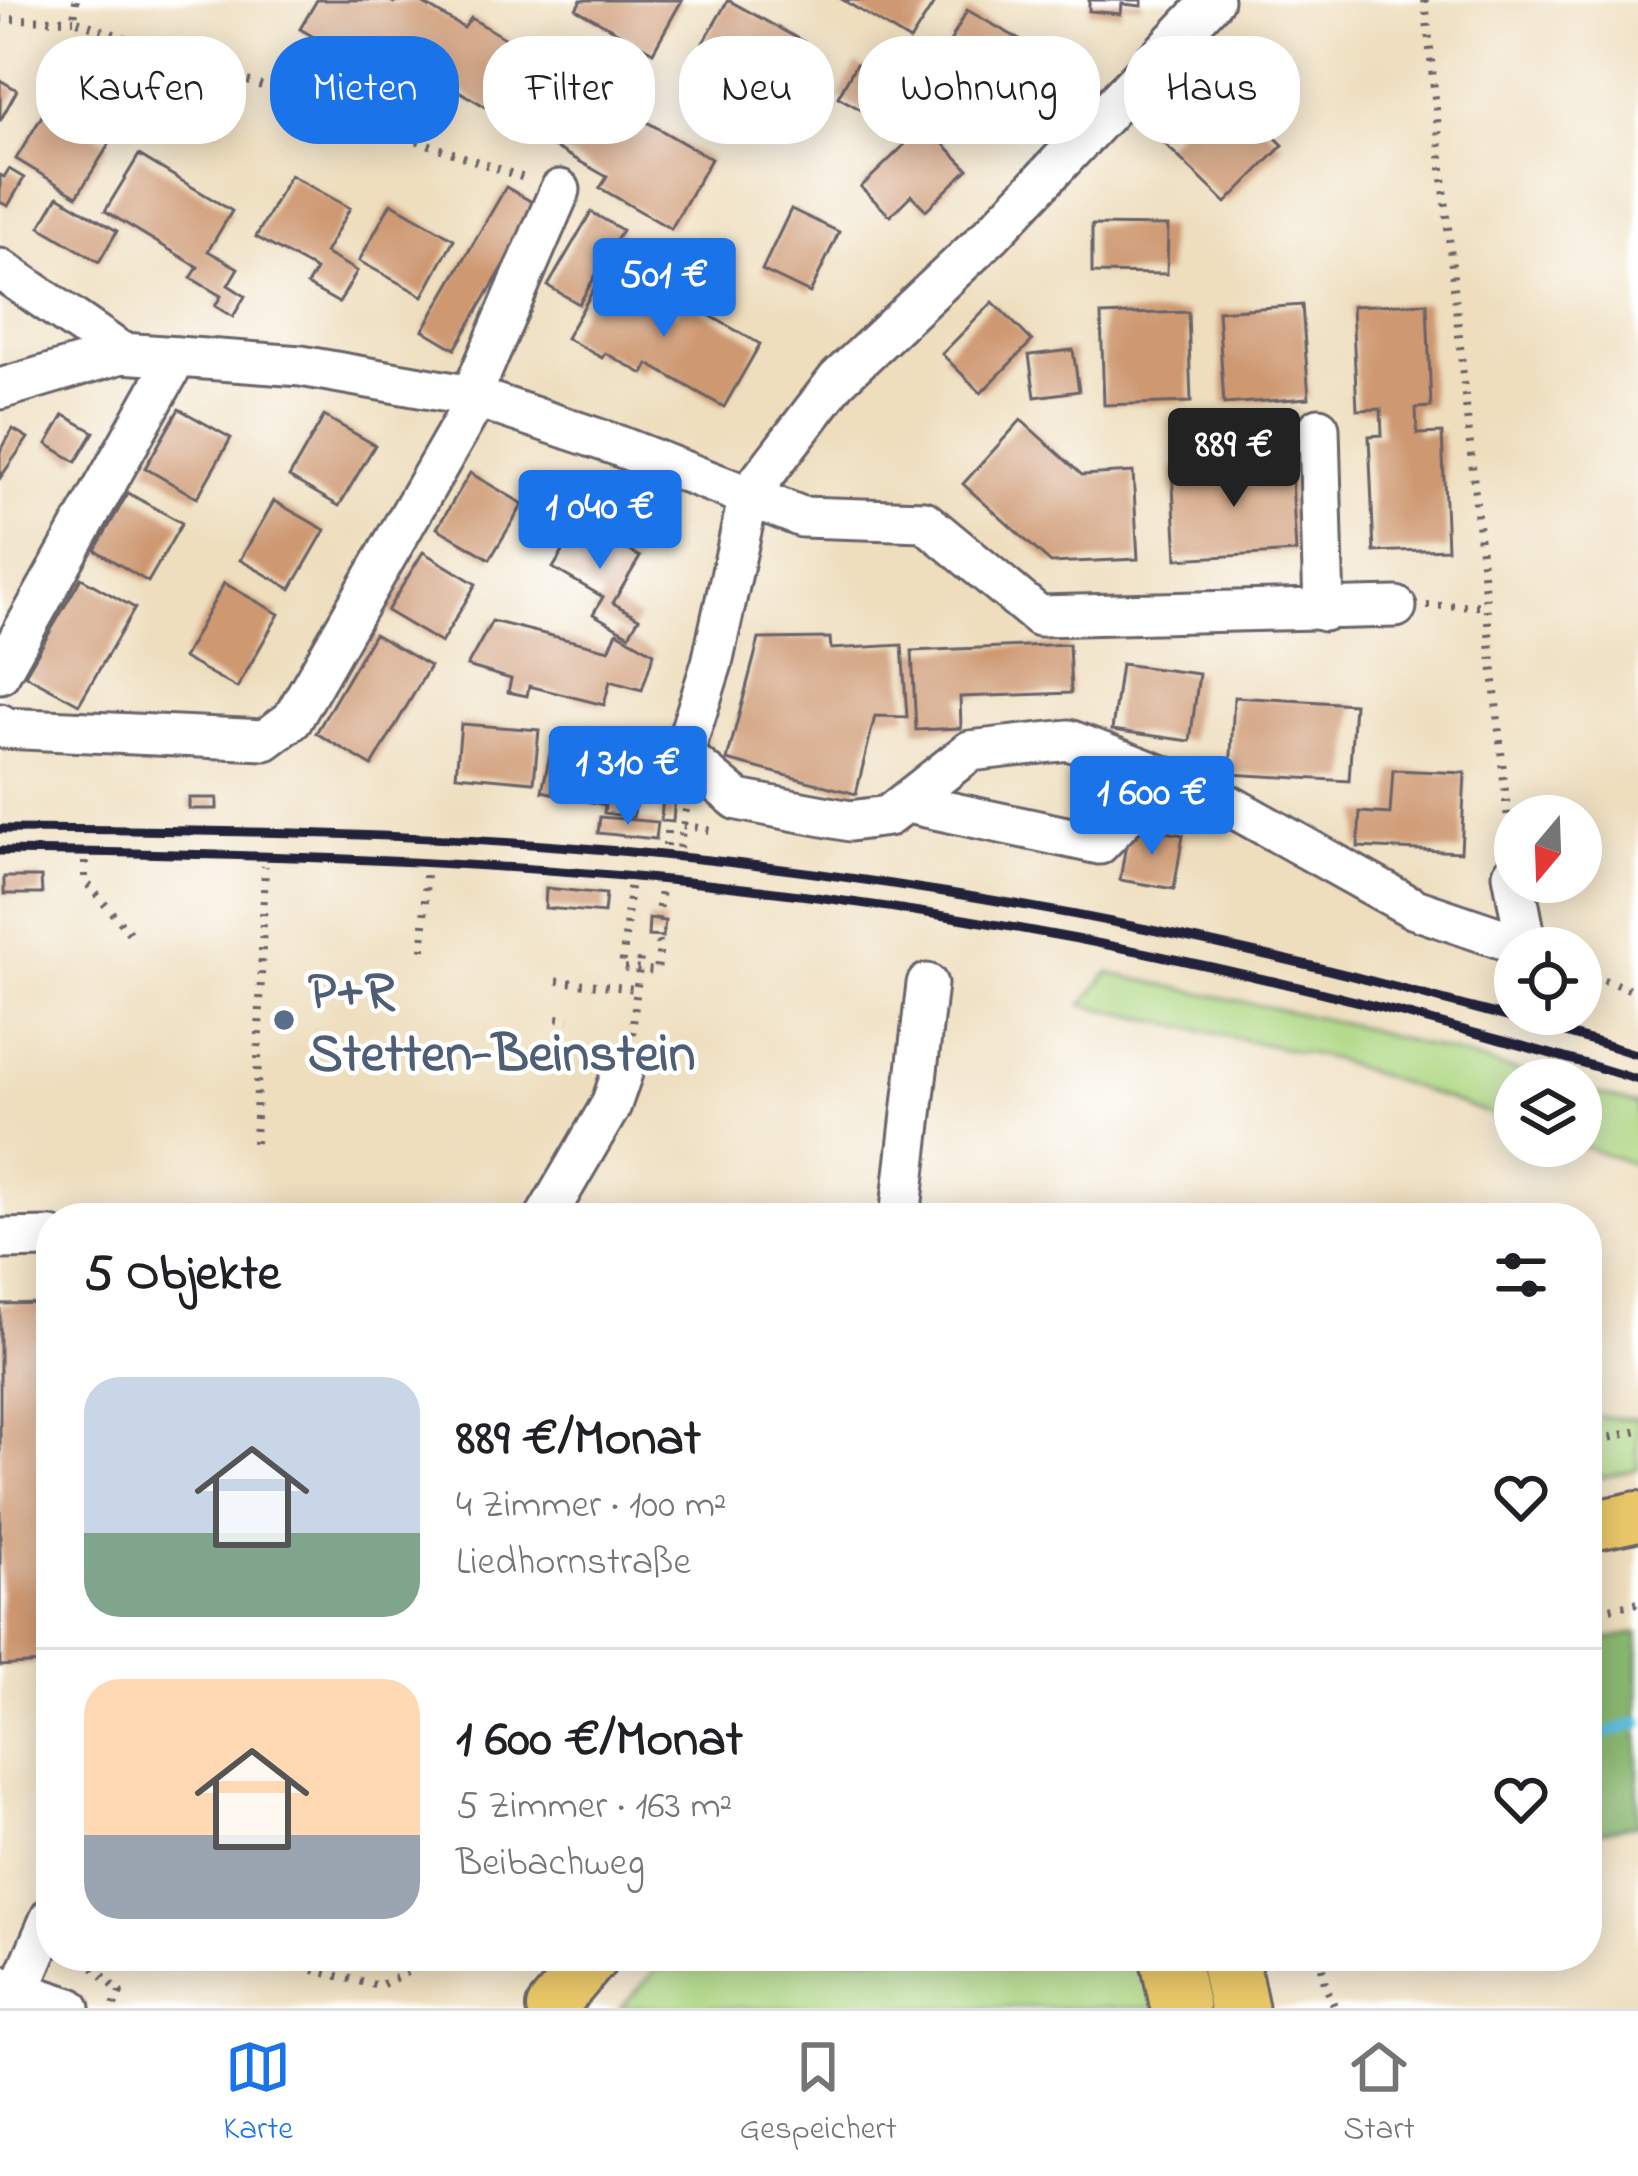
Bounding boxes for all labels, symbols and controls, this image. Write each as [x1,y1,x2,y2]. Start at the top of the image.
chip: Kaufen [36,36,246,144]
chip: Mieten [270,36,459,144]
chip: Filter [483,36,655,144]
chip: Neu [679,36,834,144]
chip: Wohnung [858,36,1100,144]
chip: Haus [1124,36,1300,144]
pin: 501 € [580,238,748,340]
text: 501 € [620,248,708,305]
pin: 889 € [1150,408,1318,510]
text: 889 € [1195,418,1273,475]
pin: 1 040 € [489,470,711,572]
text: 1 040 € [546,480,654,537]
pin: 1 310 € [517,726,739,828]
text: 1 310 € [576,736,680,793]
pin: 1 600 € [1041,756,1263,858]
text: 1 600 € [1097,766,1207,823]
north arrow [1494,795,1602,903]
map controls [1494,795,1602,1167]
button: locate [1494,927,1602,1035]
place label: P+R Stetten-Beinstein [308,956,695,1096]
marker: P+R Stetten-Beinstein [271,1007,297,1033]
button: layers [1494,1059,1602,1167]
text: 5 Objekte [84,1238,281,1313]
icon: filters [1488,1242,1554,1308]
text: 889 €/Monat [456,1403,701,1478]
icon: home [180,1425,324,1569]
icon: heart [1488,1464,1554,1530]
text: 4 Zimmer · 100 m² [456,1478,727,1535]
text: Liedhornstraße [456,1535,691,1592]
text: 1 600 €/Monat [456,1704,743,1779]
icon: home [180,1727,324,1871]
icon: heart [1488,1766,1554,1832]
text: 5 Zimmer · 163 m² [456,1779,732,1836]
text: Beibachweg [456,1836,645,1893]
tab: Karte [223,2034,293,2154]
tab: Gespeichert [740,2034,897,2154]
tab: Start [1343,2034,1415,2154]

